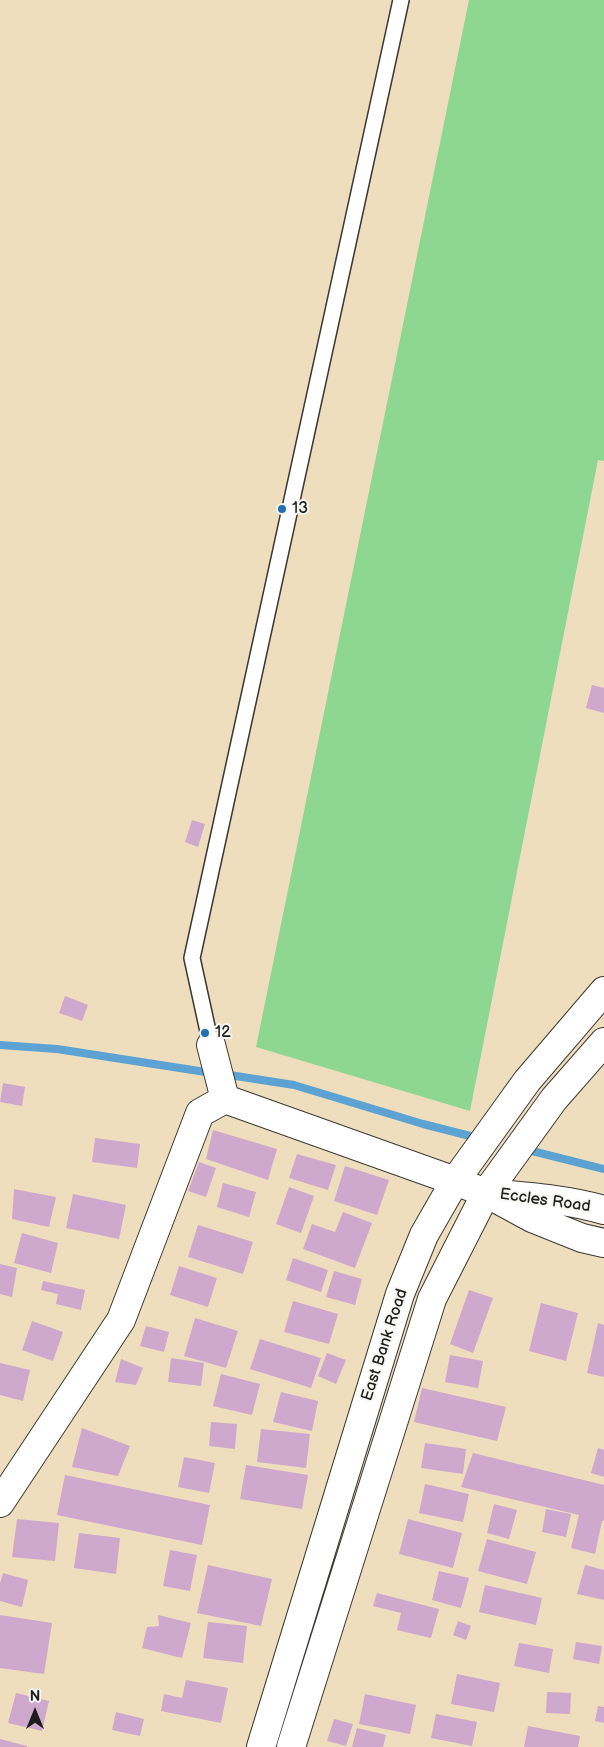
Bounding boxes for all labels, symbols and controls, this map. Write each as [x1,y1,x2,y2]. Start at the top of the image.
place label: 13 [292,499,308,519]
marker: 13 [276,503,288,515]
place label: 12 [215,1023,231,1043]
marker: 12 [199,1027,211,1039]
street label: Eccles Road [498,1185,592,1217]
street label: East Bank Road [358,1287,412,1403]
north arrow [10,1687,60,1737]
text: N [30,1688,40,1705]

